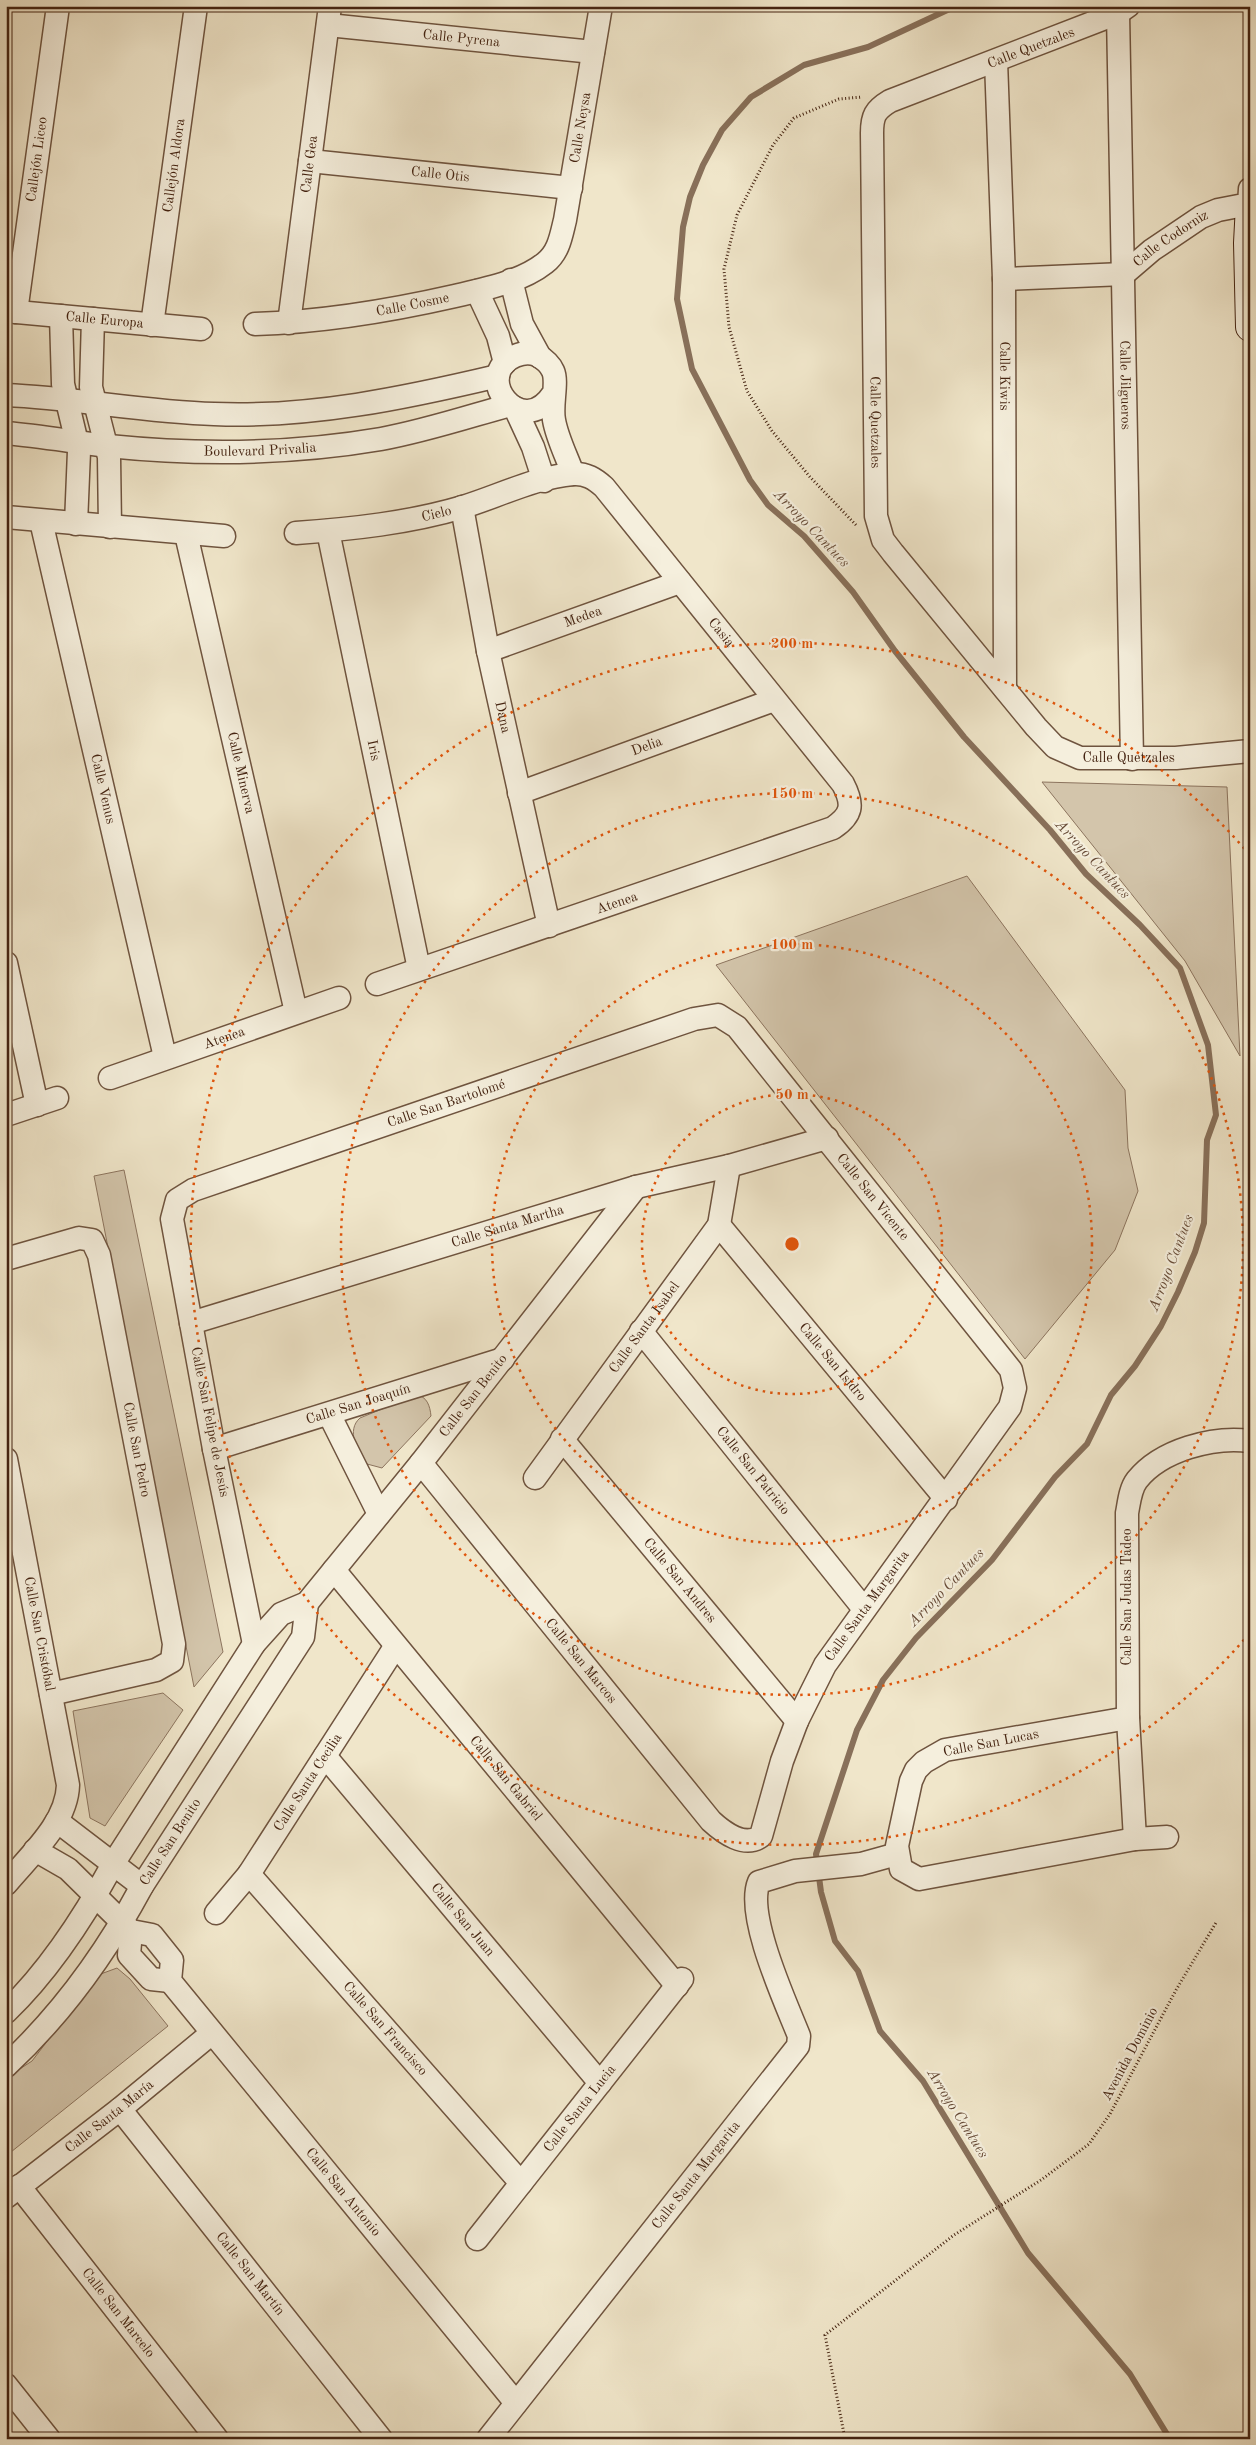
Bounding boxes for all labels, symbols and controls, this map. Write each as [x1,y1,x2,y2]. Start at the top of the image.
street label: Calle Quetzales [985,25,1077,71]
street label: Calle Pyrena [422,28,501,50]
street label: Calle Neysa [568,91,593,164]
street label: Callejón Liceo [24,116,50,203]
street label: Callejón Aldora [161,118,187,213]
street label: Calle Gea [299,135,320,194]
street label: Calle Otis [410,164,470,184]
street label: Calle Codorniz [1131,208,1210,270]
street label: Calle Cosme [375,291,450,319]
street label: Calle Europa [65,310,144,331]
street label: Calle Jilgueros [1117,340,1133,430]
street label: Calle Kiwis [997,341,1011,411]
street label: Calle Quetzales [868,376,883,468]
street label: Boulevard Privalia [204,440,317,459]
water label: Arroyo Cantues [769,486,852,571]
street label: Cielo [420,504,453,524]
street label: Medea [562,604,604,630]
street label: Casia [705,615,737,650]
text: 200 m [771,637,813,652]
street label: Dana [492,700,513,734]
street label: Calle Minerva [225,731,257,815]
street label: Delia [629,734,664,758]
street label: Iris [365,739,383,762]
street label: Calle Quetzales [1082,751,1175,765]
street label: Calle Venus [88,753,118,825]
text: 150 m [771,787,813,802]
water label: Arroyo Cantues [1051,817,1132,902]
street label: Atenea [594,889,640,917]
text: 100 m [771,938,813,953]
street label: Atenea [202,1024,247,1052]
street label: Calle San Bartolomé [385,1077,507,1130]
text: 50 m [775,1088,809,1103]
street label: Calle San Vicente [834,1151,912,1243]
street label: Calle Santa Martha [450,1202,566,1250]
water label: Arroyo Cantues [1146,1213,1197,1314]
centre of rings [783,1235,801,1253]
street label: Calle Santa Isabel [607,1279,682,1376]
street label: Calle San Isidro [796,1320,869,1404]
street label: Calle San Felipe de Jesús [189,1346,231,1498]
street label: Calle San Benito [437,1352,510,1440]
street label: Calle San Joaquín [304,1381,413,1427]
street label: Calle San Pedro [121,1401,153,1499]
street label: Calle San Patricio [714,1424,792,1517]
street label: Calle San Judas Tadeo [1120,1528,1134,1666]
street label: Calle San Andres [641,1535,719,1625]
water label: Arroyo Cantues [905,1546,988,1631]
street label: Calle Santa Margarita [822,1548,912,1664]
street label: Calle San Cristóbal [22,1576,57,1692]
street label: Calle San Marcos [543,1616,619,1706]
street label: Calle San Lucas [942,1727,1040,1759]
street label: Calle Santa Cecilia [271,1731,345,1834]
street label: Calle San Gabriel [467,1733,545,1824]
street label: Calle San Benito [137,1796,204,1888]
street label: Calle San Juan [428,1881,498,1959]
street label: Calle San Francisco [340,1979,430,2078]
street label: Avenida Dominio [1100,2005,1161,2103]
street label: Calle Santa Lucia [541,2062,618,2155]
water label: Arroyo Cantues [923,2066,990,2161]
street label: Calle Santa María [63,2077,156,2156]
street label: Calle Santa Margarita [649,2118,743,2232]
street label: Calle San Antonio [303,2145,383,2239]
street label: Calle San Martín [213,2229,288,2318]
street label: Calle San Marcelo [79,2266,157,2360]

